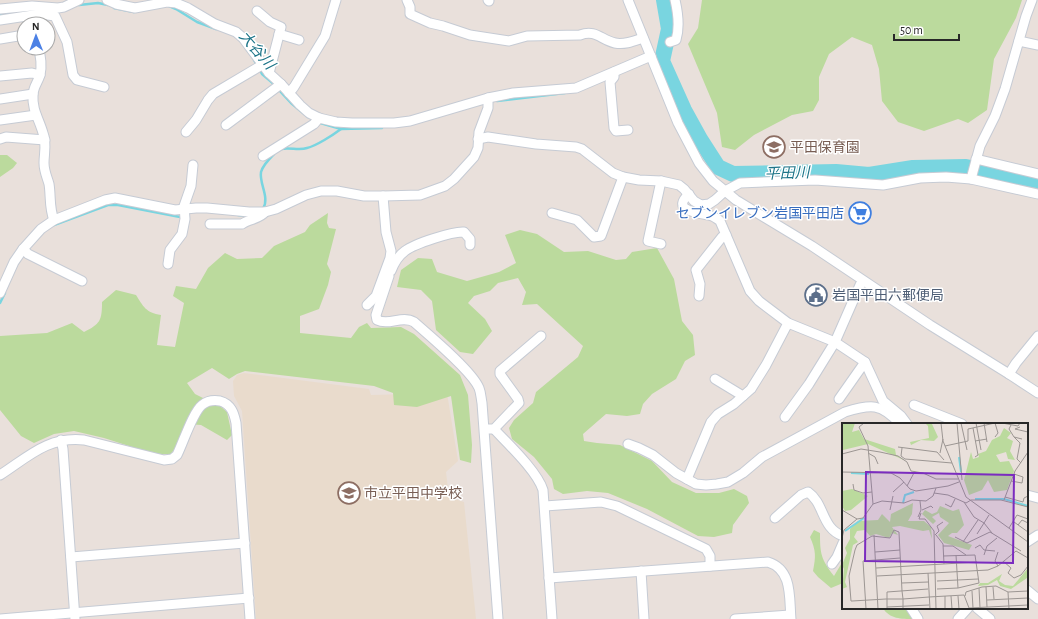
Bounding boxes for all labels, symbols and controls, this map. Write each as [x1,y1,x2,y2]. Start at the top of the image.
north arrow [16,16,56,56]
scale bar [894,16,959,42]
text: N [32,21,40,32]
text: 50 m [900,24,923,36]
water label: 大谷川 [236,28,279,74]
school or university icon: 平田保育園 [761,134,787,160]
place label: 平田保育園 [790,140,860,155]
water label: 平田川 [764,165,812,182]
supermarket icon: セブンイレブン岩国平田店 [847,200,873,226]
place label: セブンイレブン岩国平田店 [676,205,844,221]
public building icon: 岩国平田六郵便局 [803,282,829,308]
place label: 岩国平田六郵便局 [832,288,944,303]
inset map [842,423,1028,609]
school or university icon: 市立平田中学校 [336,480,362,506]
place label: 市立平田中学校 [364,486,462,501]

